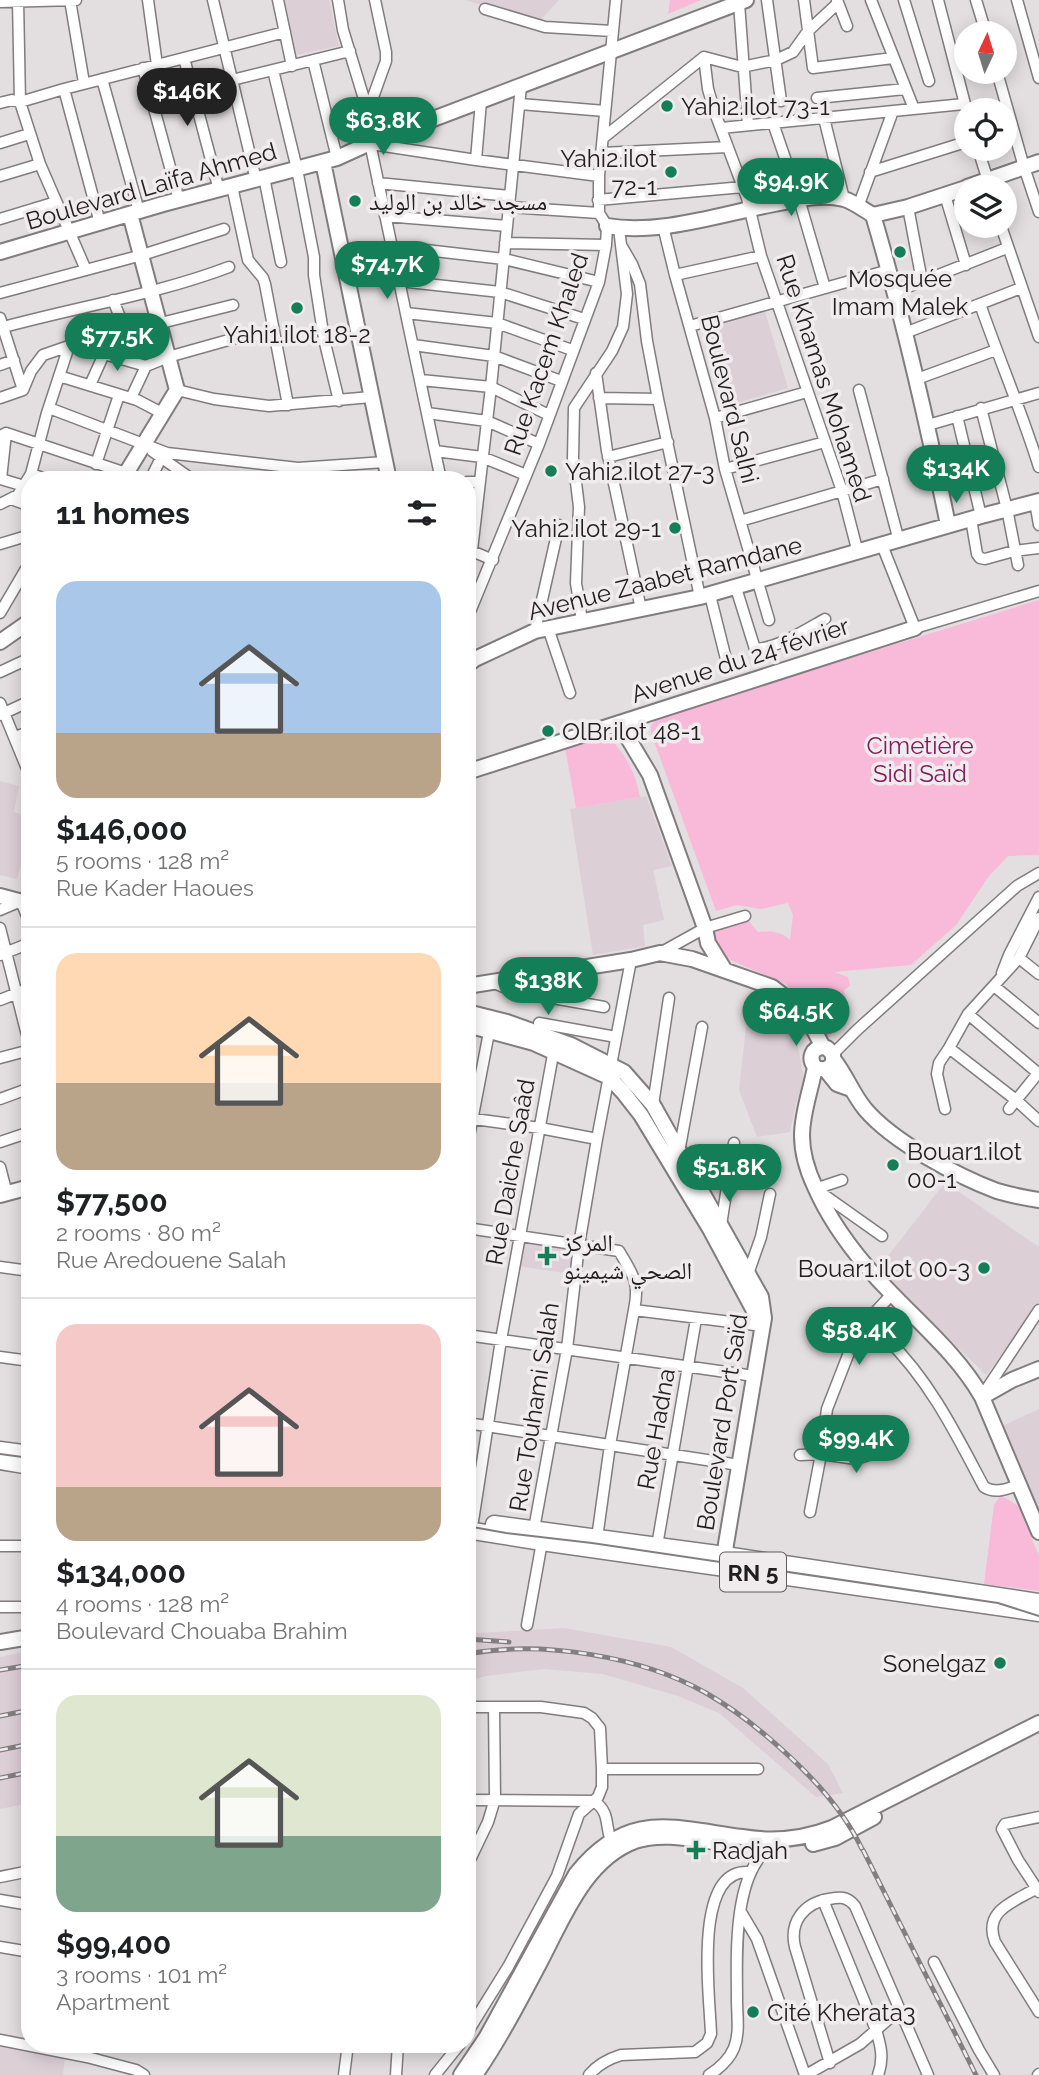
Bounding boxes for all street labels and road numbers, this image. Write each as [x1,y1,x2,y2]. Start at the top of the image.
street label: Boulevard Laïfa Ahmed [22,136,280,236]
street label: Rue Kacem Khaled [498,249,594,459]
street label: Rue Khamas Mohamed [770,251,878,505]
street label: Boulevard Salhi [695,312,765,486]
street label: Avenue Zaabet Ramdane [525,530,805,626]
street label: Avenue du 24 février [627,611,853,709]
street label: Rue Daiche Saâd [479,1077,541,1267]
street label: Rue Touhami Salah [503,1300,565,1514]
street label: Boulevard Port Saïd [691,1312,753,1532]
street label: Rue Hadna [631,1366,681,1492]
road number: RN 5 [720,1553,786,1592]

